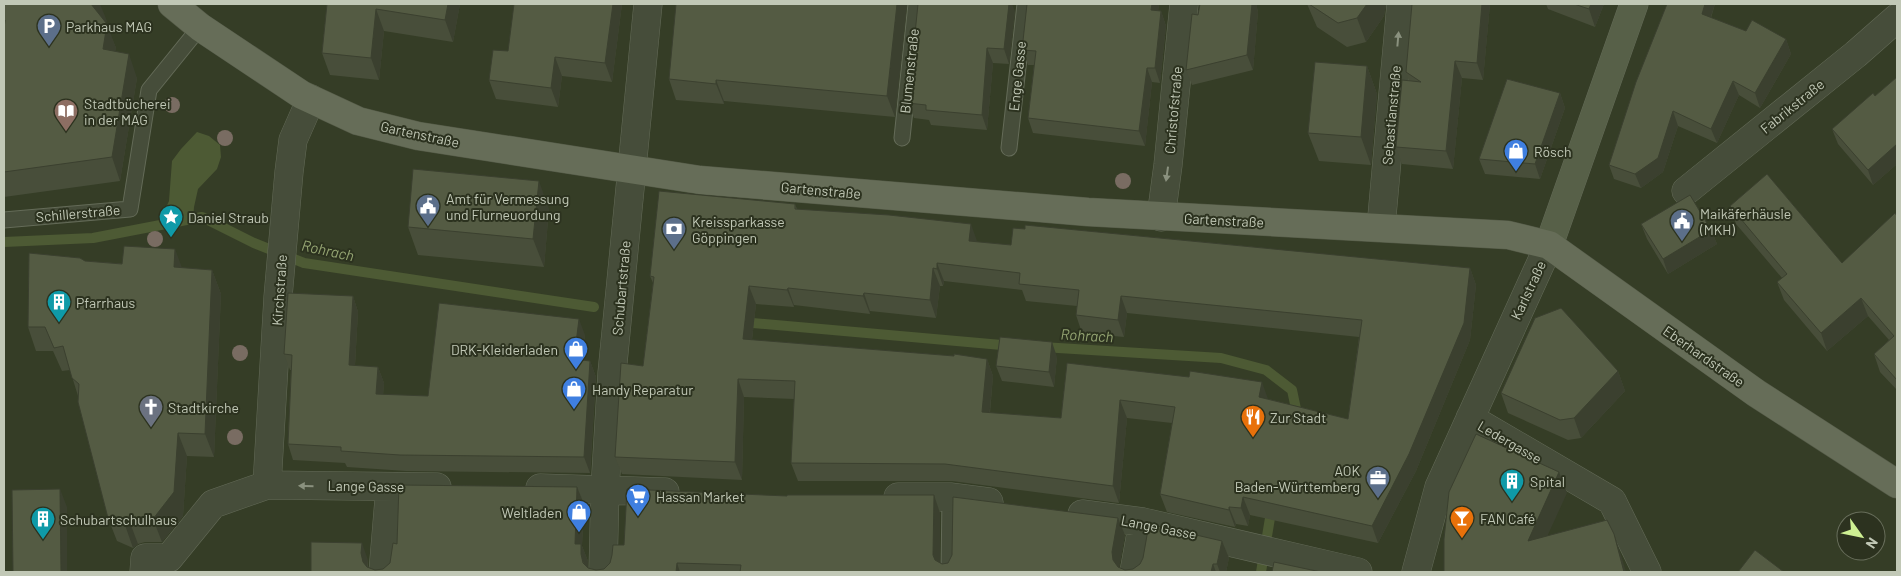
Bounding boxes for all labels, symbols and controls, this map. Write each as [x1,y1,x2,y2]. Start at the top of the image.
parking icon: Parkhaus MAG [36,13,62,47]
place label: Parkhaus MAG [66,18,152,35]
street label: Blumenstraße [896,28,922,114]
one-way arrow [1394,31,1402,47]
street label: Enge Gasse [1005,40,1029,112]
street label: Christofstraße [1161,65,1185,155]
street label: Sebastianstraße [1378,65,1404,165]
street label: Fabrikstraße [1757,75,1827,137]
place label: Stadtbücherei in der MAG [84,95,171,128]
library icon: Stadtbücherei in der MAG [53,98,79,132]
street label: Gartenstraße [379,117,461,151]
shop icon: Rösch [1503,138,1529,172]
place label: Rösch [1534,143,1572,160]
one-way arrow [1163,167,1171,183]
street label: Gartenstraße [780,178,862,202]
place label: Amt für Vermessung und Flurneuordung [446,190,569,223]
public building icon: Amt für Vermessung und Flurneuordung [415,193,441,227]
street label: Schillerstraße [35,201,121,225]
place icon: Daniel Straub [158,204,184,238]
place label: Maikäferhäusle (MKH) [1699,205,1791,238]
public building icon: Maikäferhäusle (MKH) [1669,208,1695,242]
place label: Daniel Straub [188,209,269,226]
street label: Gartenstraße [1184,209,1264,231]
place label: Kreissparkasse Göppingen [692,213,785,246]
bank icon: Kreissparkasse Göppingen [661,216,687,250]
water label: Rohrach [300,236,356,264]
street label: Schubartstraße [608,240,634,336]
street label: Kirchstraße [268,254,290,326]
street label: Karlstraße [1507,258,1549,322]
building icon: Pfarrhaus [46,289,72,323]
place label: Pfarrhaus [76,294,136,311]
street label: Eberhardstraße [1660,322,1748,390]
water label: Rohrach [1060,325,1114,345]
shop icon: DRK-Kleiderladen [563,336,589,370]
place label: DRK-Kleiderladen [451,341,558,358]
shop icon: Handy Reparatur [561,376,587,410]
place label: Handy Reparatur [592,381,693,398]
church icon: Stadtkirche [138,394,164,428]
place label: Stadtkirche [168,399,239,416]
restaurant icon: Zur Stadt [1240,404,1266,438]
place label: Zur Stadt [1270,409,1326,426]
street label: Ledergasse [1475,417,1545,467]
place label: AOK Baden-Württemberg [1235,462,1360,495]
office icon: AOK Baden-Württemberg [1365,465,1391,499]
building icon: Spital [1499,468,1525,502]
place label: Spital [1530,473,1565,490]
street label: Lange Gasse [327,477,405,495]
one-way arrow [298,481,314,489]
supermarket icon: Hassan Market [625,483,651,517]
place label: Hassan Market [656,488,745,505]
shop icon: Weltladen [566,499,592,533]
place label: Weltladen [502,504,562,521]
bar icon: FAN Café [1449,505,1475,539]
building icon: Schubartschulhaus [30,506,56,540]
place label: FAN Café [1480,510,1535,527]
place label: Schubartschulhaus [60,511,177,528]
street label: Lange Gasse [1120,511,1198,543]
north arrow [1836,511,1886,561]
text: N [1863,535,1882,552]

